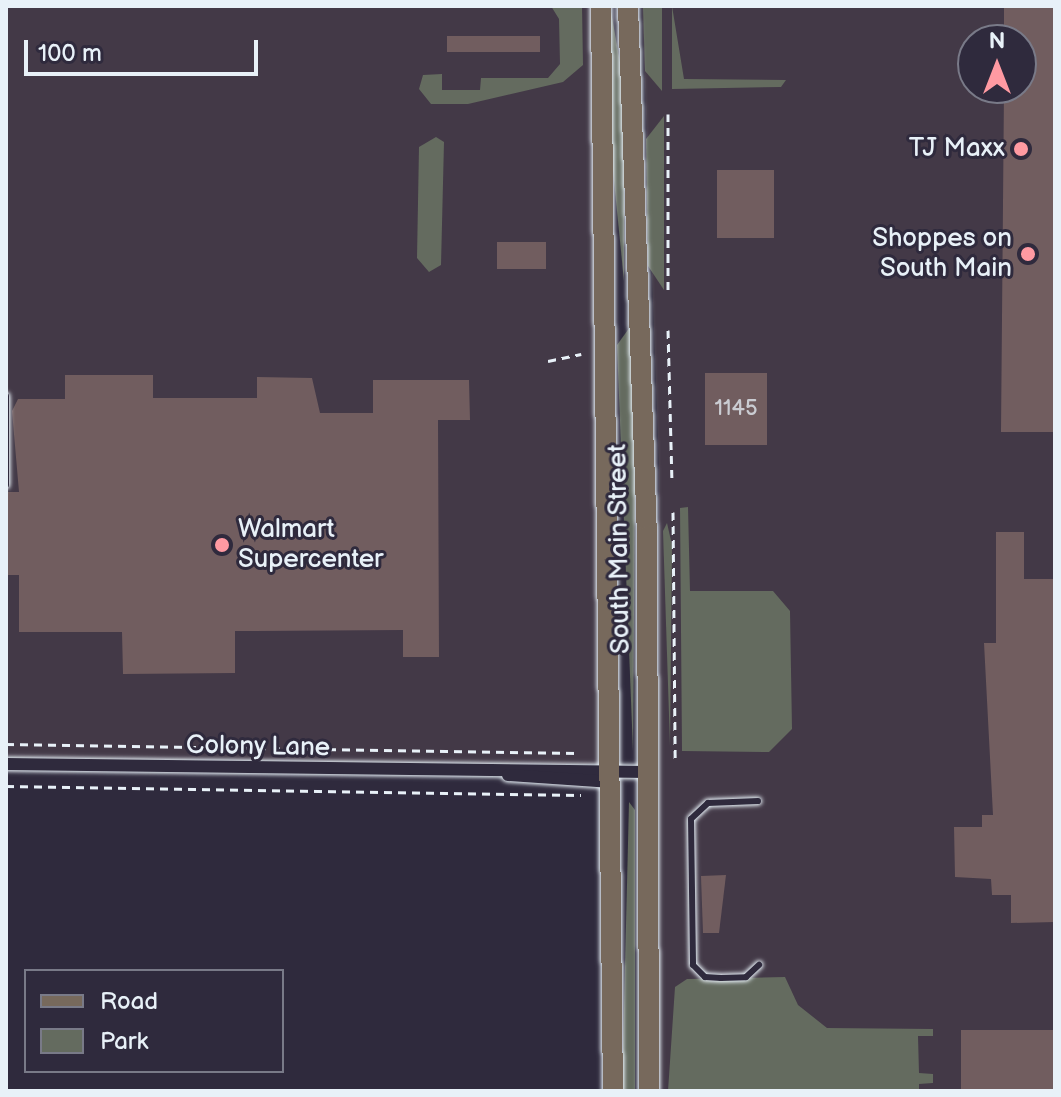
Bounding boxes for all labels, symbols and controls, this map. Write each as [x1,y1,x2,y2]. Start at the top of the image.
scale bar [28,24,262,74]
north arrow [957,24,1037,104]
text: N [989,28,1005,55]
text: 100 m [38,39,102,68]
place label: TJ Maxx [909,133,1005,165]
marker: TJ Maxx [1012,140,1030,158]
place label: Shoppes on South Main [872,223,1012,284]
marker: Shoppes on South Main [1019,245,1037,263]
house number: 1145 [714,396,758,422]
street label: South Main Street [603,444,637,654]
place label: Walmart Supercenter [238,514,383,576]
marker: Walmart Supercenter [213,536,231,554]
street label: Colony Lane [185,730,331,764]
legend [24,969,284,1073]
text: Road [100,987,158,1016]
text: Park [100,1027,148,1056]

